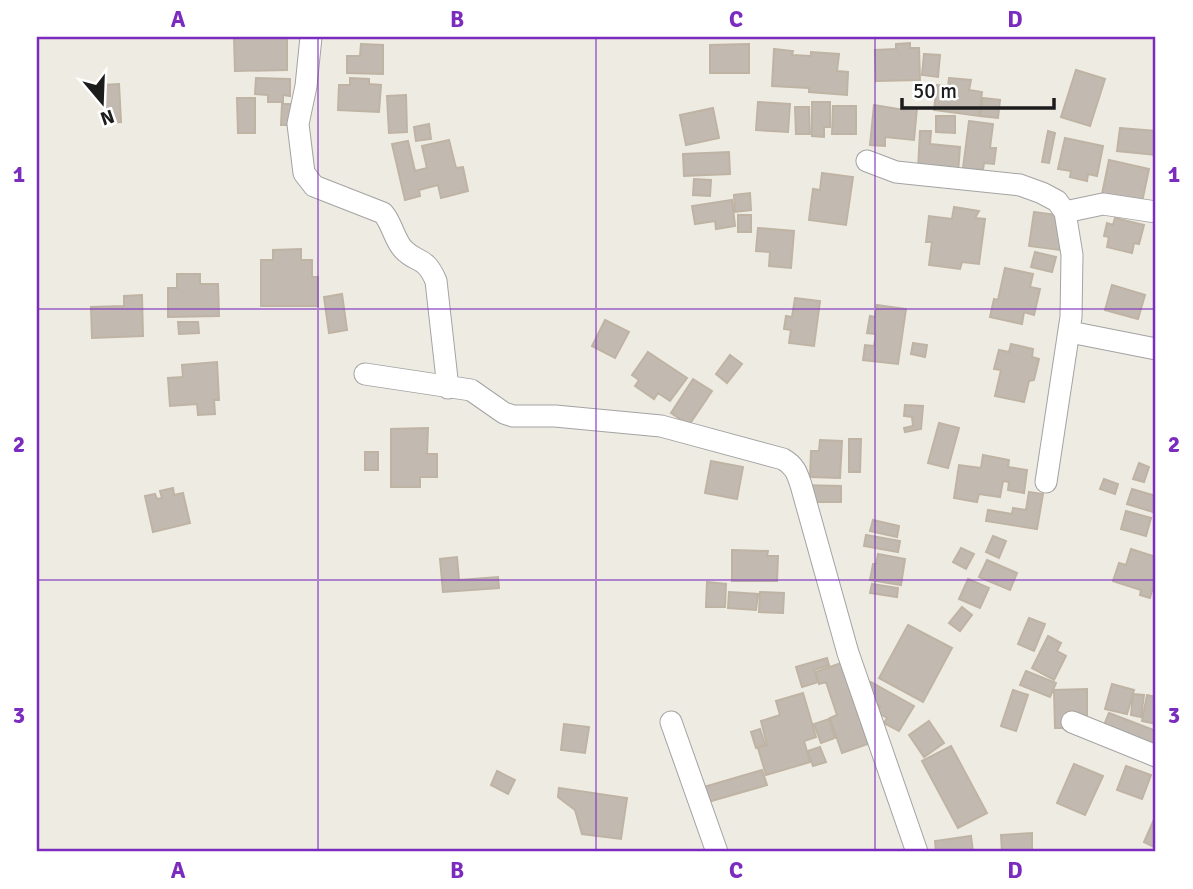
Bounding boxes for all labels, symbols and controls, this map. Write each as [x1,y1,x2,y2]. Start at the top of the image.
text: A [171,5,186,34]
text: B [450,5,464,34]
text: C [729,5,743,34]
text: D [1007,5,1023,34]
north arrow [66,66,136,136]
scale bar [902,66,1055,110]
text: 50 m [913,78,957,104]
text: N [97,104,117,131]
text: 1 [13,160,25,189]
text: 1 [1168,160,1180,189]
text: 2 [13,430,25,459]
text: 2 [1168,430,1180,459]
text: 3 [13,701,25,730]
text: 3 [1168,701,1180,730]
text: A [171,856,186,885]
text: B [450,856,464,885]
text: C [729,856,743,885]
text: D [1007,856,1023,885]

